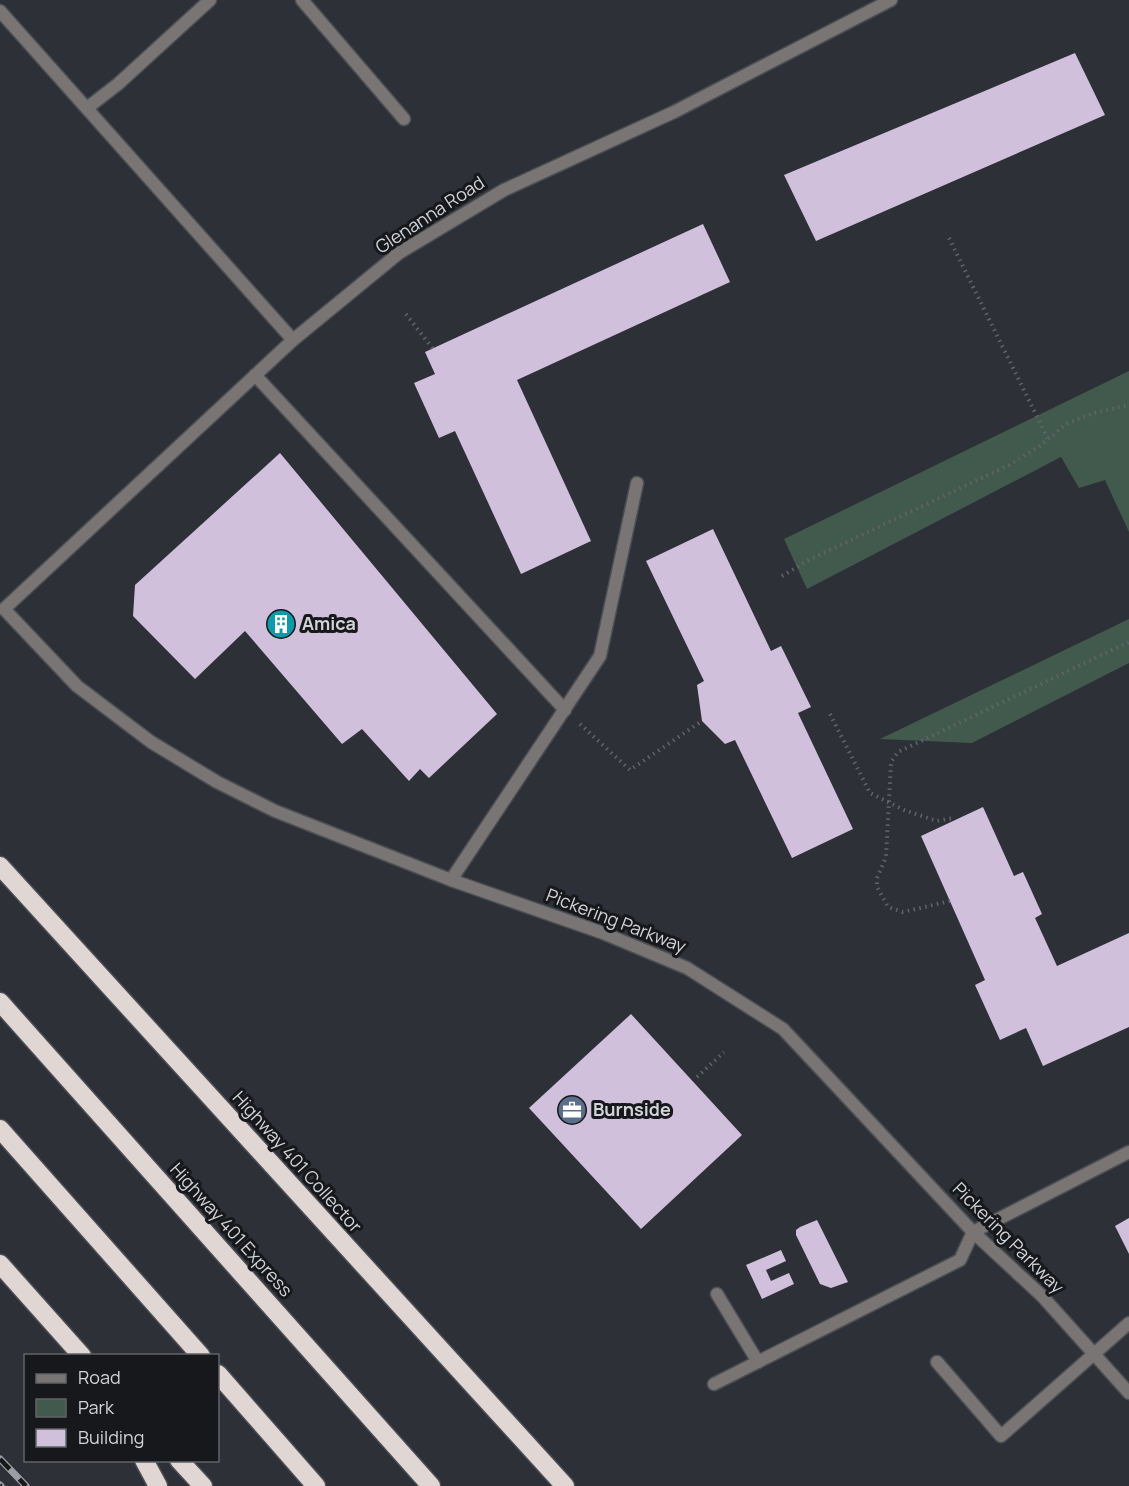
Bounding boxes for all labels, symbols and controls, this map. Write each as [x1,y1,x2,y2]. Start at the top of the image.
street label: Glenanna Road [370,170,489,258]
building icon: Amica [265,608,297,640]
place label: Amica [302,611,356,635]
street label: Pickering Parkway [543,882,690,958]
street label: Highway 401 Collector [228,1086,368,1237]
office icon: Burnside [556,1094,588,1126]
place label: Burnside [593,1097,671,1121]
street label: Highway 401 Express [165,1157,298,1301]
street label: Pickering Parkway [948,1176,1070,1298]
legend [24,1354,219,1462]
text: Road [78,1365,121,1389]
text: Park [78,1395,115,1419]
text: Building [78,1425,144,1449]

